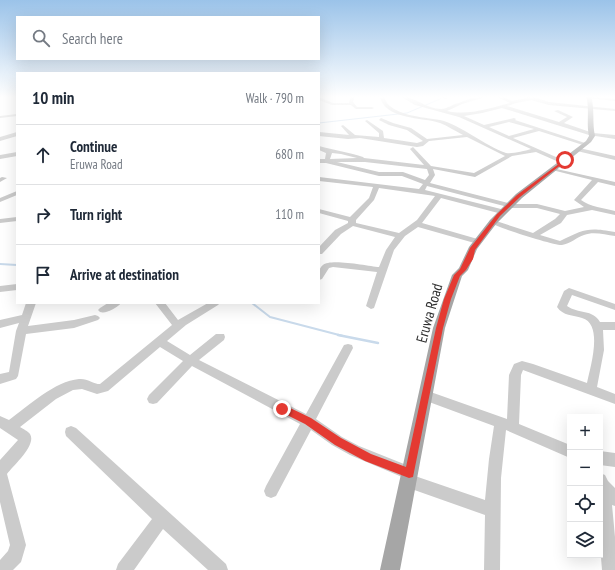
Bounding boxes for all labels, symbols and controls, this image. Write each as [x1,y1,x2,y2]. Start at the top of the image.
search box [16,16,320,60]
icon: search [30,27,52,49]
text: Search here [62,29,123,48]
text: 10 min [32,87,74,109]
text: Walk · 790 m [246,90,304,107]
text: Continue [70,137,117,156]
icon: ahead [32,144,54,166]
text: 680 m [275,146,304,163]
route start [556,151,574,169]
text: Eruwa Road [70,156,123,173]
icon: right [32,204,54,226]
text: Turn right [70,205,122,224]
text: 110 m [275,206,304,223]
icon: arrive [32,264,54,286]
text: Arrive at destination [70,265,179,284]
street label: Eruwa Road [412,281,446,345]
route end [273,400,291,418]
map controls [567,414,603,558]
button: + [567,414,603,450]
button: − [567,450,603,486]
button: locate [567,486,603,522]
button: layers [567,522,603,558]

